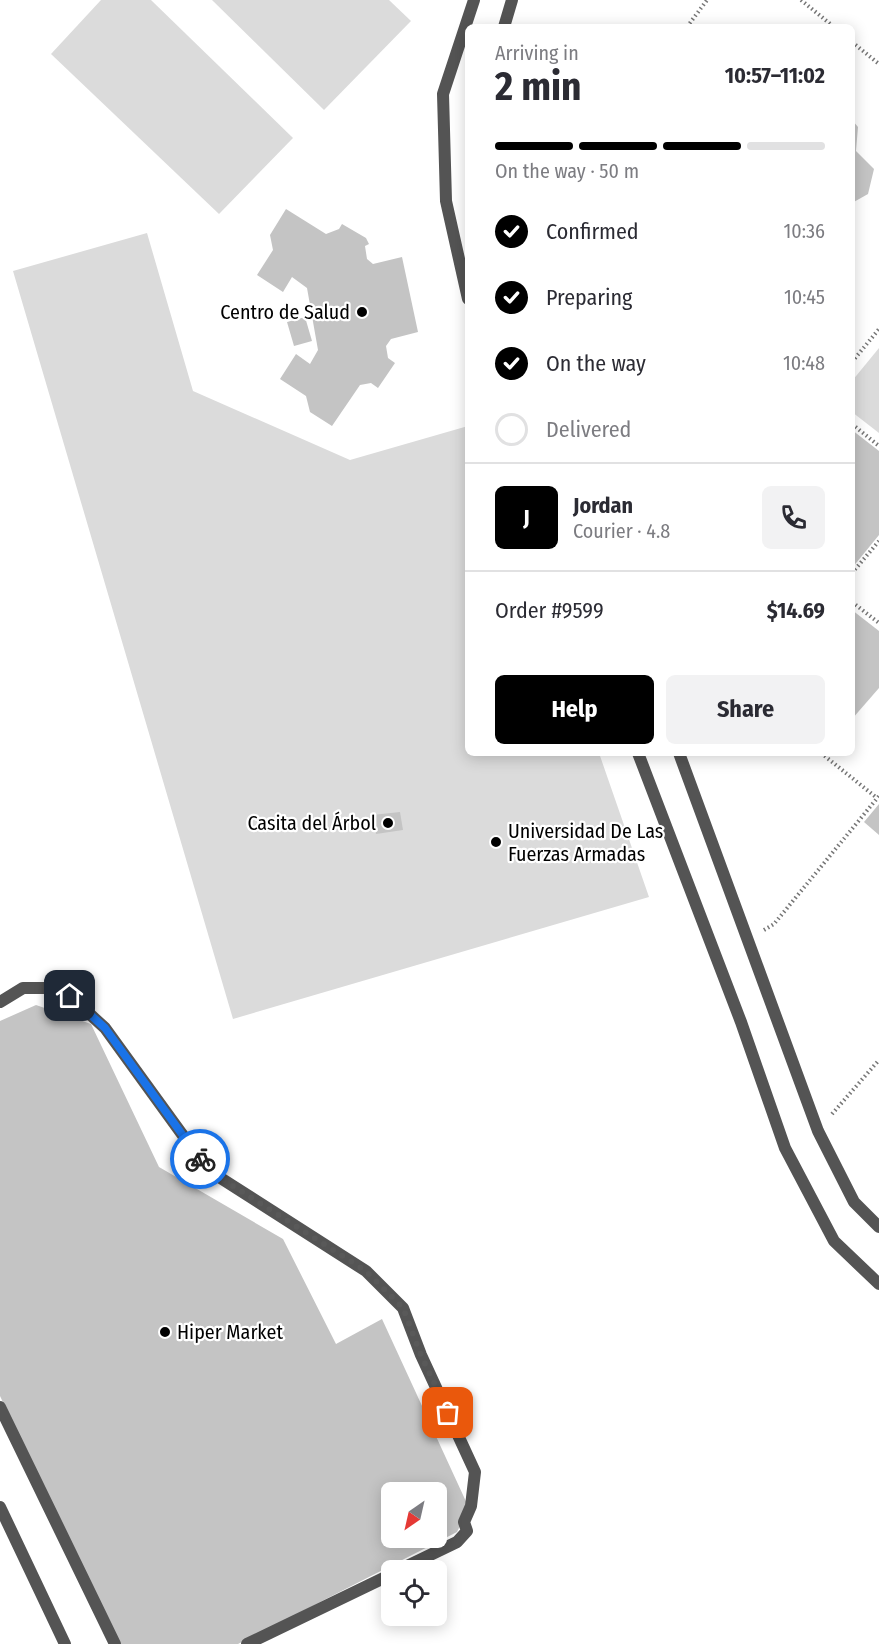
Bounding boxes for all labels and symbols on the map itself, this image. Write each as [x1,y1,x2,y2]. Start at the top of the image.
place label: Centro de Salud [220,300,350,324]
marker: Centro de Salud [355,305,369,319]
place label: Casita del Árbol [247,811,376,835]
marker: Casita del Árbol [381,816,395,830]
place label: Universidad De Las Fuerzas Armadas [508,819,663,866]
marker: Universidad De Las Fuerzas Armadas [489,835,503,849]
pin [44,970,95,1021]
courier [170,1129,230,1189]
place label: Hiper Market [177,1320,283,1344]
marker: Hiper Market [158,1325,172,1339]
pin [422,1387,473,1438]
north arrow [381,1482,447,1548]

